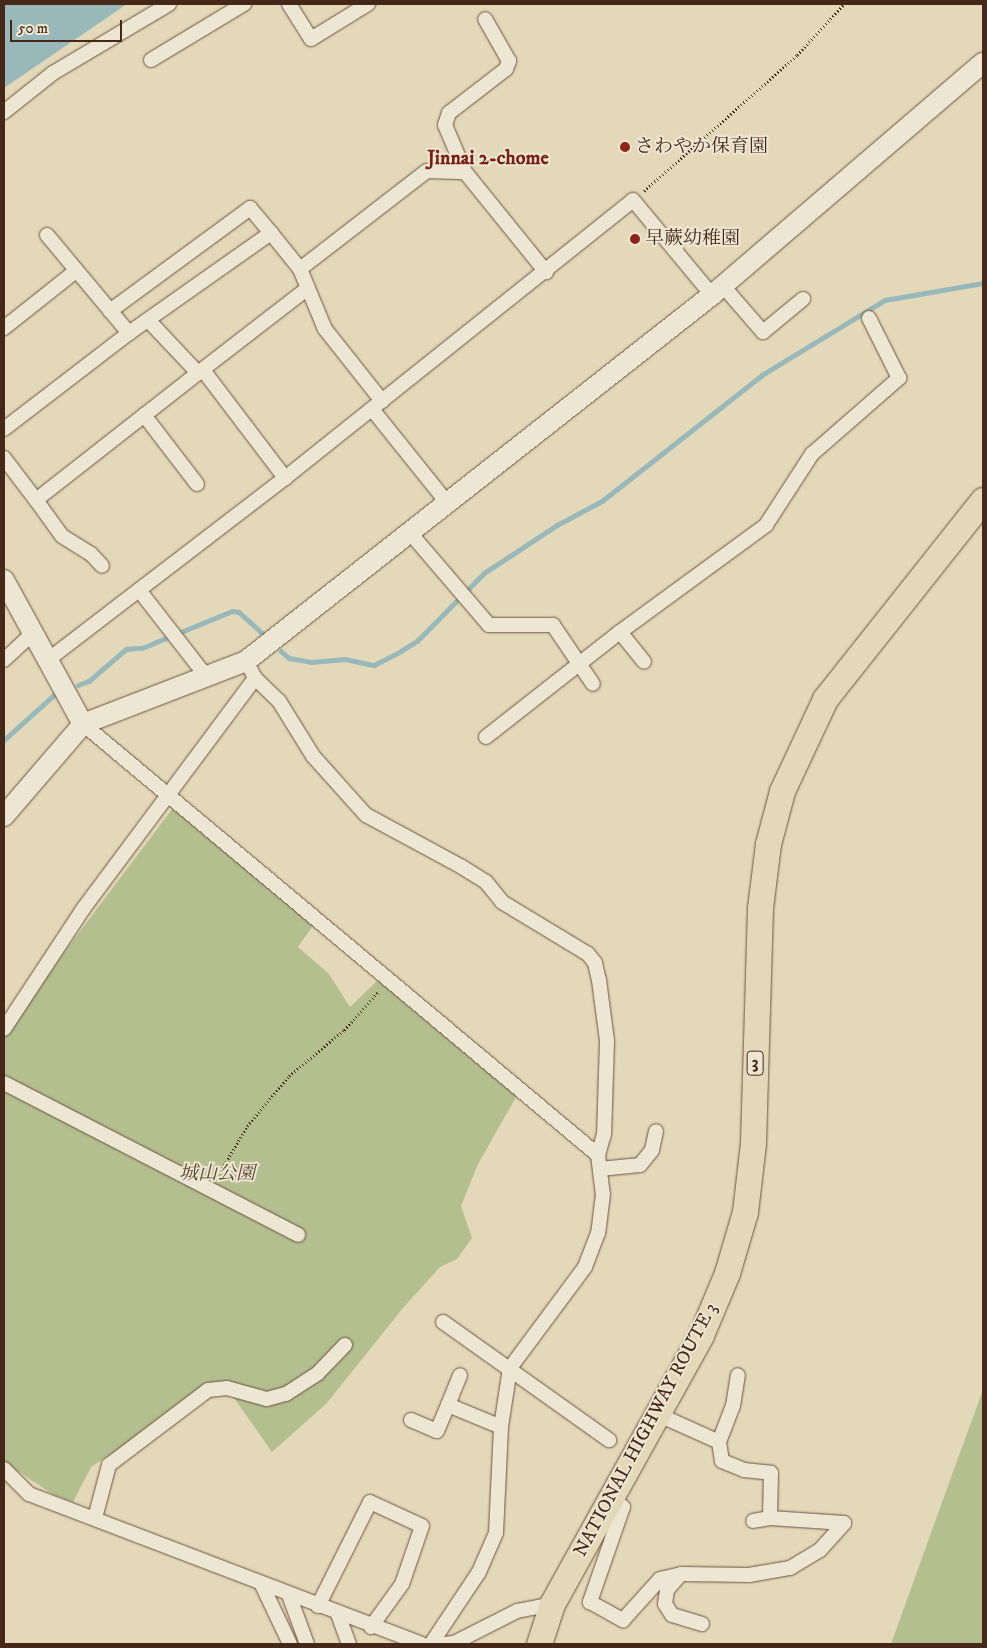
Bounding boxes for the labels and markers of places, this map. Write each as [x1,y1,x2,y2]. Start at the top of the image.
place label: さわやか保育園 [635,136,768,158]
marker: さわやか保育園 [619,141,631,153]
place label: 早蕨幼稚園 [645,228,740,250]
marker: 早蕨幼稚園 [629,233,641,245]

